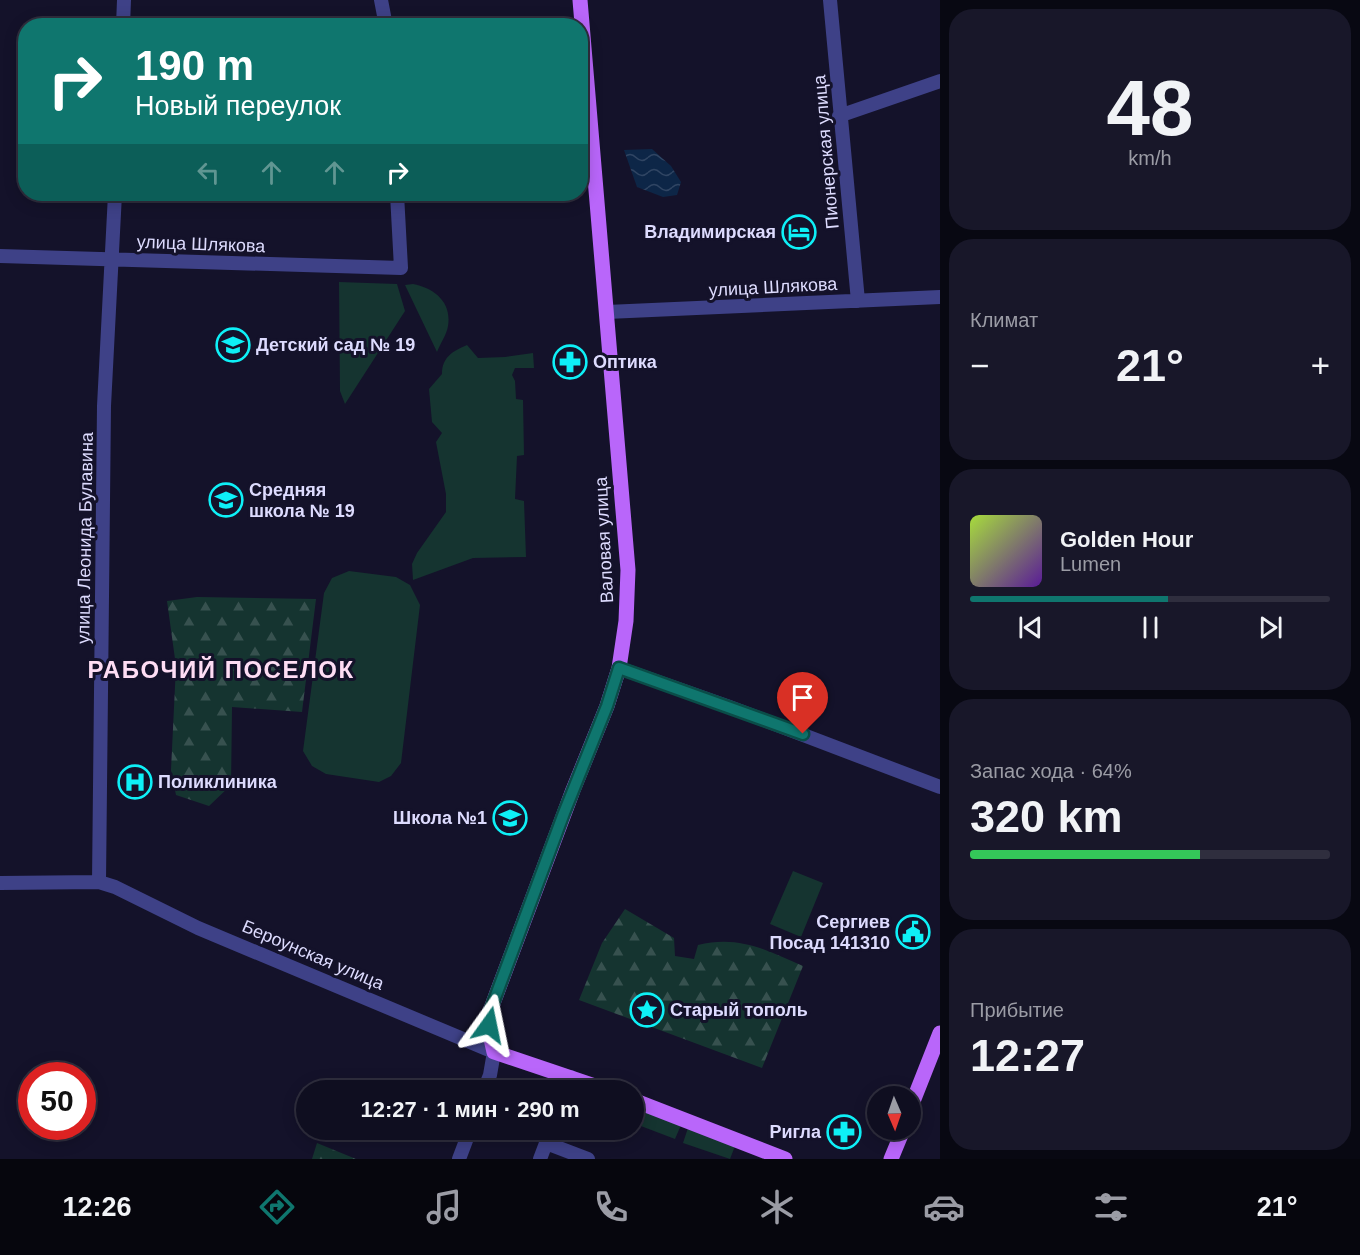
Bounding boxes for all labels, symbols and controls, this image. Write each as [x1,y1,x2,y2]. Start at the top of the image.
icon: right [36,42,114,120]
text: 190 m [135,42,254,89]
text: 48 [1107,64,1193,152]
street label: Пионерская улица [809,73,843,230]
text: Новый переулок [135,91,341,121]
text: km/h [1128,147,1172,169]
icon: left [192,156,225,189]
icon: ahead [255,156,288,189]
icon: ahead [318,156,351,189]
icon: right [381,156,414,189]
hotel icon: Владимирская [781,214,817,250]
place label: Владимирская [644,222,776,242]
street label: улица Шлякова [136,232,267,256]
street label: улица Шлякова [708,274,839,300]
text: Климат [970,309,1038,331]
school or university icon: Детский сад № 19 [215,327,251,363]
place label: Детский сад № 19 [256,335,415,355]
text: 21° [1116,340,1184,391]
pharmacy icon: Оптика [552,344,588,380]
text: − [970,347,989,384]
text: + [1311,347,1330,384]
place label: Оптика [593,352,658,372]
street label: улица Леонида Булавина [73,431,97,644]
street label: Валовая улица [591,475,617,604]
place label: Средняя школа № 19 [249,480,355,521]
school or university icon: Средняя школа № 19 [208,482,244,518]
text: Golden Hour [1060,527,1193,552]
text: Lumen [1060,553,1121,575]
icon: previous [1014,611,1047,644]
icon: pause [1134,611,1167,644]
icon: next [1254,611,1287,644]
district label: РАБОЧИЙ ПОСЕЛОК [87,656,355,683]
pin [777,672,828,734]
icon: arrive [786,681,819,714]
text: Запас хода · 64% [970,760,1132,782]
hospital icon: Поликлиника [117,764,153,800]
place label: Поликлиника [158,772,278,792]
text: 320 km [970,791,1123,842]
school or university icon: Школа №1 [492,800,528,836]
place label: Школа №1 [393,808,487,828]
place label: Сергиев Посад 141310 [770,912,890,953]
public building icon: Сергиев Посад 141310 [895,914,931,950]
street label: Бероунская улица [239,916,388,994]
place icon: Старый тополь [629,992,665,1028]
position arrow [457,993,521,1057]
text: Прибытие [970,999,1064,1021]
place label: Старый тополь [670,1000,808,1020]
text: 12:27 [970,1030,1085,1081]
speed limit sign: 50 [18,1062,96,1140]
north arrow [867,1086,921,1140]
map controls [867,1086,921,1140]
text: 12:27 · 1 мин · 290 m [360,1097,580,1122]
pharmacy icon: Ригла [826,1114,862,1150]
place label: Ригла [769,1122,822,1142]
icon: directions [256,1186,298,1228]
icon: music [423,1186,465,1228]
icon: phone [590,1186,632,1228]
icon: climate [756,1186,798,1228]
icon: car [923,1186,965,1228]
icon: filters [1090,1186,1132,1228]
text: 12:26 [62,1192,131,1222]
text: 21° [1257,1192,1298,1222]

